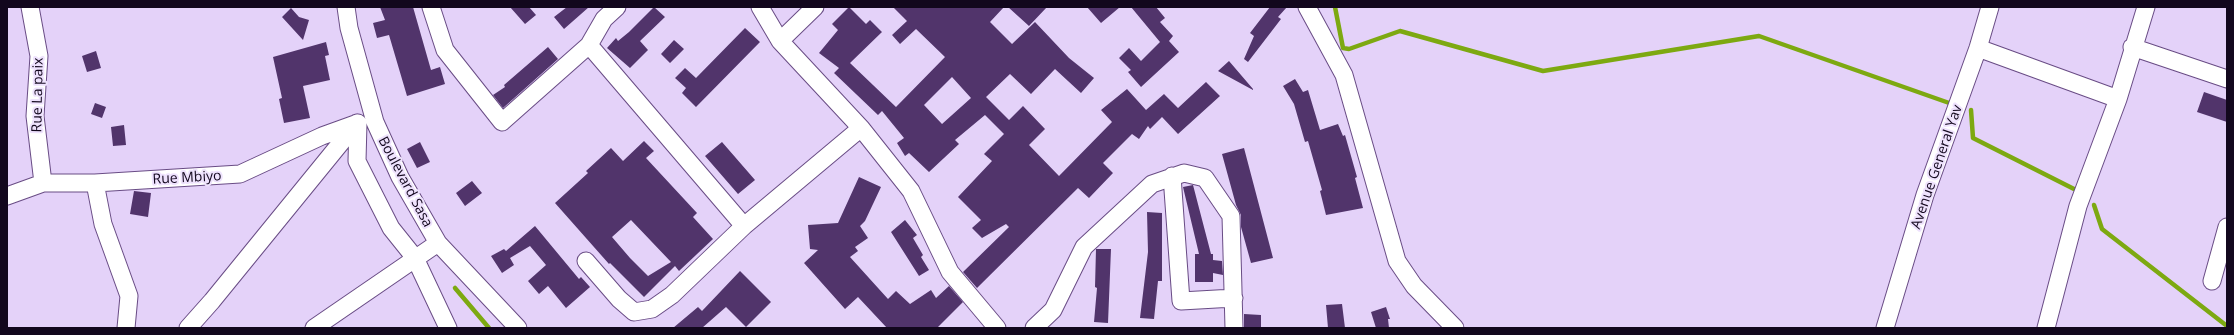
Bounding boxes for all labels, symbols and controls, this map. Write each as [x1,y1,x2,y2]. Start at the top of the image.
street label: Rue La paix [29,58,47,132]
street label: Avenue General Yav [1908,103,1966,231]
street label: Boulevard Sasa [374,134,436,230]
street label: Rue Mbiyo [152,168,222,188]

